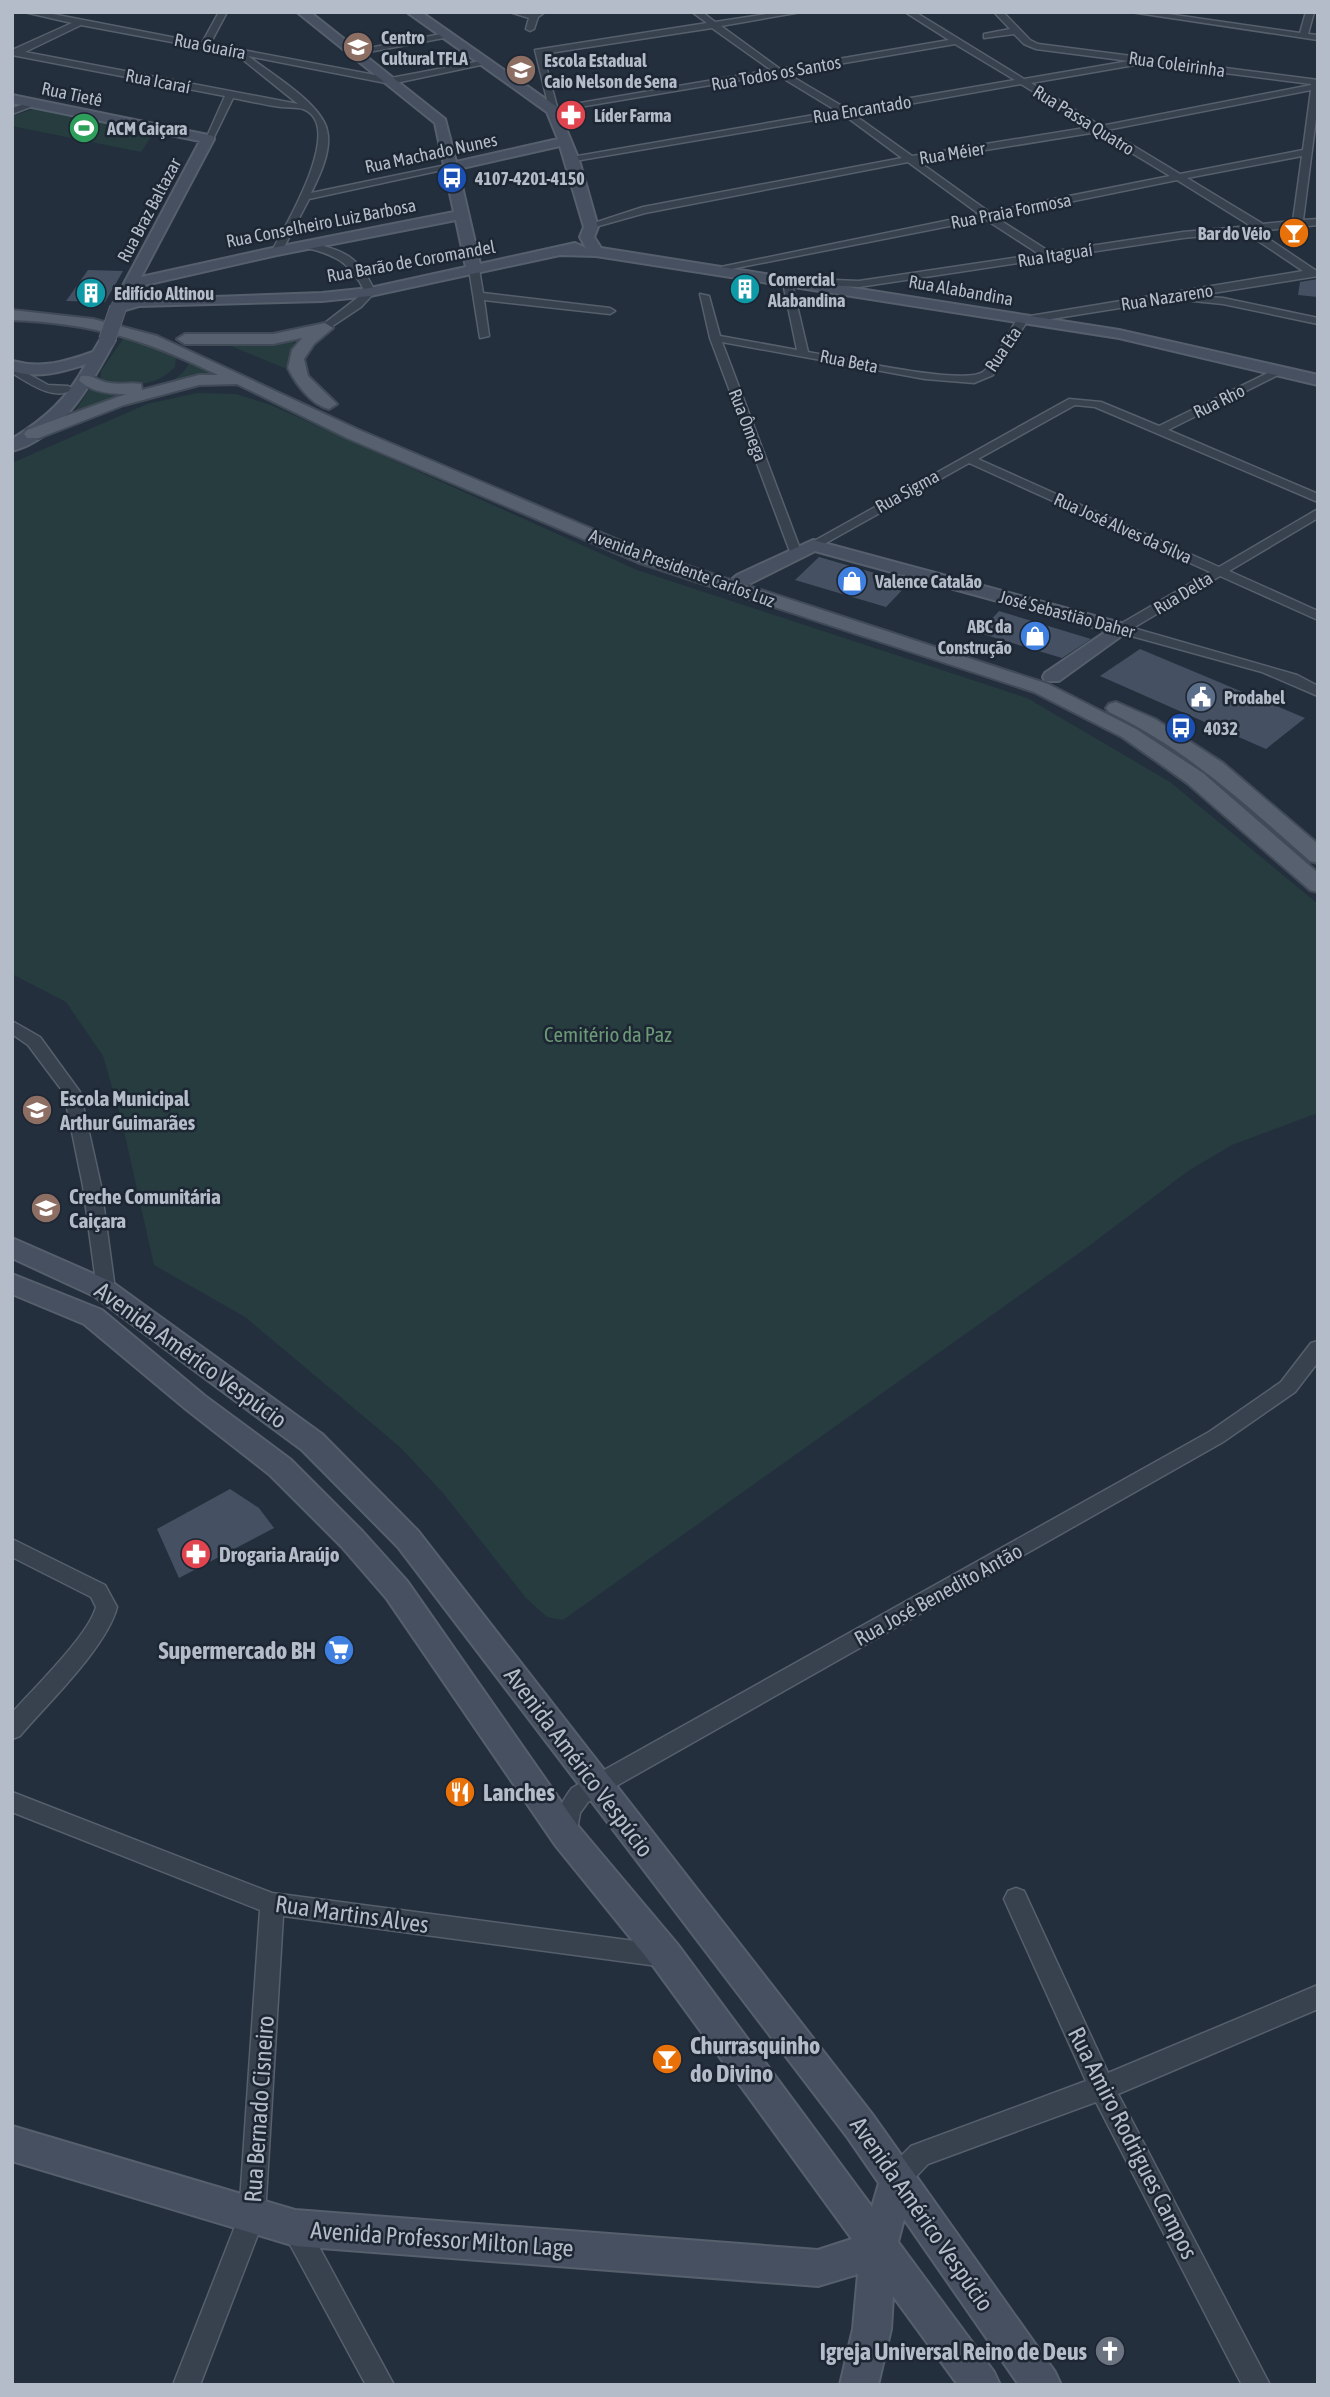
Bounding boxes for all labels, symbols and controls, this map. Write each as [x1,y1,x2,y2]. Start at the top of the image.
place label: Centro Cultural TFLA [381,27,468,69]
street label: Rua Guaíra [172,29,248,63]
school or university icon: Centro Cultural TFLA [341,30,375,64]
street label: Rua Coleirinha [1127,47,1227,81]
place label: Escola Estadual Caio Nelson de Sena [544,50,677,92]
street label: Rua Todos os Santos [709,51,843,95]
school or university icon: Escola Estadual Caio Nelson de Sena [504,53,538,87]
street label: Rua Icaraí [124,64,192,98]
street label: Rua Tietê [40,77,104,111]
street label: Rua Passa Quatro [1029,81,1139,159]
street label: Rua Encantado [811,91,913,127]
pharmacy icon: Líder Farma [554,98,588,132]
place label: Líder Farma [594,105,672,126]
sports icon: ACM Caiçara [67,111,101,145]
place label: ACM Caiçara [106,118,187,139]
street label: Rua Machado Nunes [363,129,499,177]
street label: Rua Méier [918,137,987,169]
street label: Rua Braz Baltazar [113,154,186,266]
bus stop icon: 4107-4201-4150 [435,161,469,195]
place label: 4107-4201-4150 [474,168,585,189]
street label: Rua Praia Formosa [949,189,1073,233]
street label: Rua Conselheiro Luiz Barbosa [224,194,418,252]
bar icon: Bar do Véio [1277,216,1311,250]
place label: Bar do Véio [1198,223,1271,244]
street label: Rua Barão de Coromandel [325,236,497,286]
street label: Rua Itaguaí [1016,239,1094,271]
place label: Comercial Alabandina [767,269,845,311]
street label: Rua Alabandina [907,270,1015,310]
building icon: Comercial Alabandina [728,272,762,306]
building icon: Edifício Altinou [74,276,108,310]
street label: Rua Nazareno [1119,279,1215,315]
place label: Edifício Altinou [114,283,214,304]
street label: Rua Eta [980,322,1026,376]
street label: Rua Beta [818,345,880,377]
street label: Rua Rho [1190,380,1248,422]
street label: Rua Ômega [725,386,771,464]
street label: Rua Sigma [872,465,942,517]
street label: Rua José Alves da Silva [1051,488,1195,568]
street label: Avenida Presidente Carlos Luz [586,525,778,612]
shop icon: Valence Catalão [835,564,869,598]
street label: Rua Delta [1150,567,1216,619]
place label: Valence Catalão [874,571,982,592]
street label: José Sebastião Daher [997,586,1138,642]
place label: ABC da Construção [938,616,1012,658]
shop icon: ABC da Construção [1018,619,1052,653]
public building icon: Prodabel [1184,680,1218,714]
place label: Prodabel [1224,687,1285,708]
bus stop icon: 4032 [1164,711,1198,745]
place label: 4032 [1203,718,1238,739]
park label: Cemitério da Paz [544,1022,672,1046]
place label: Escola Municipal Arthur Guimarães [59,1086,196,1134]
school or university icon: Escola Municipal Arthur Guimarães [20,1093,54,1127]
place label: Creche Comunitária Caiçara [69,1184,221,1232]
school or university icon: Creche Comunitária Caiçara [29,1191,63,1225]
street label: Avenida Américo Vespúcio [90,1276,292,1434]
pharmacy icon: Drogaria Araújo [179,1537,213,1571]
street label: Rua José Benedito Antão [850,1538,1026,1650]
place label: Drogaria Araújo [219,1542,340,1566]
supermarket icon: Supermercado BH [322,1633,356,1667]
place label: Supermercado BH [158,1637,316,1664]
street label: Avenida Américo Vespúcio [499,1662,659,1862]
restaurant icon: Lanches [443,1775,477,1809]
place label: Lanches [483,1779,556,1806]
street label: Rua Martins Alves [273,1890,431,1938]
street label: Rua Bernado Cisneiro [239,2015,279,2203]
street label: Rua Amiro Rodrigues Campos [1063,2023,1203,2263]
place label: Churrasquinho do Divino [690,2032,820,2087]
bar icon: Churrasquinho do Divino [650,2042,684,2076]
street label: Avenida Américo Vespúcio [845,2112,999,2316]
street label: Avenida Professor Milton Lage [310,2216,574,2262]
church icon: Igreja Universal Reino de Deus [1093,2334,1127,2368]
place label: Igreja Universal Reino de Deus [820,2338,1088,2365]

